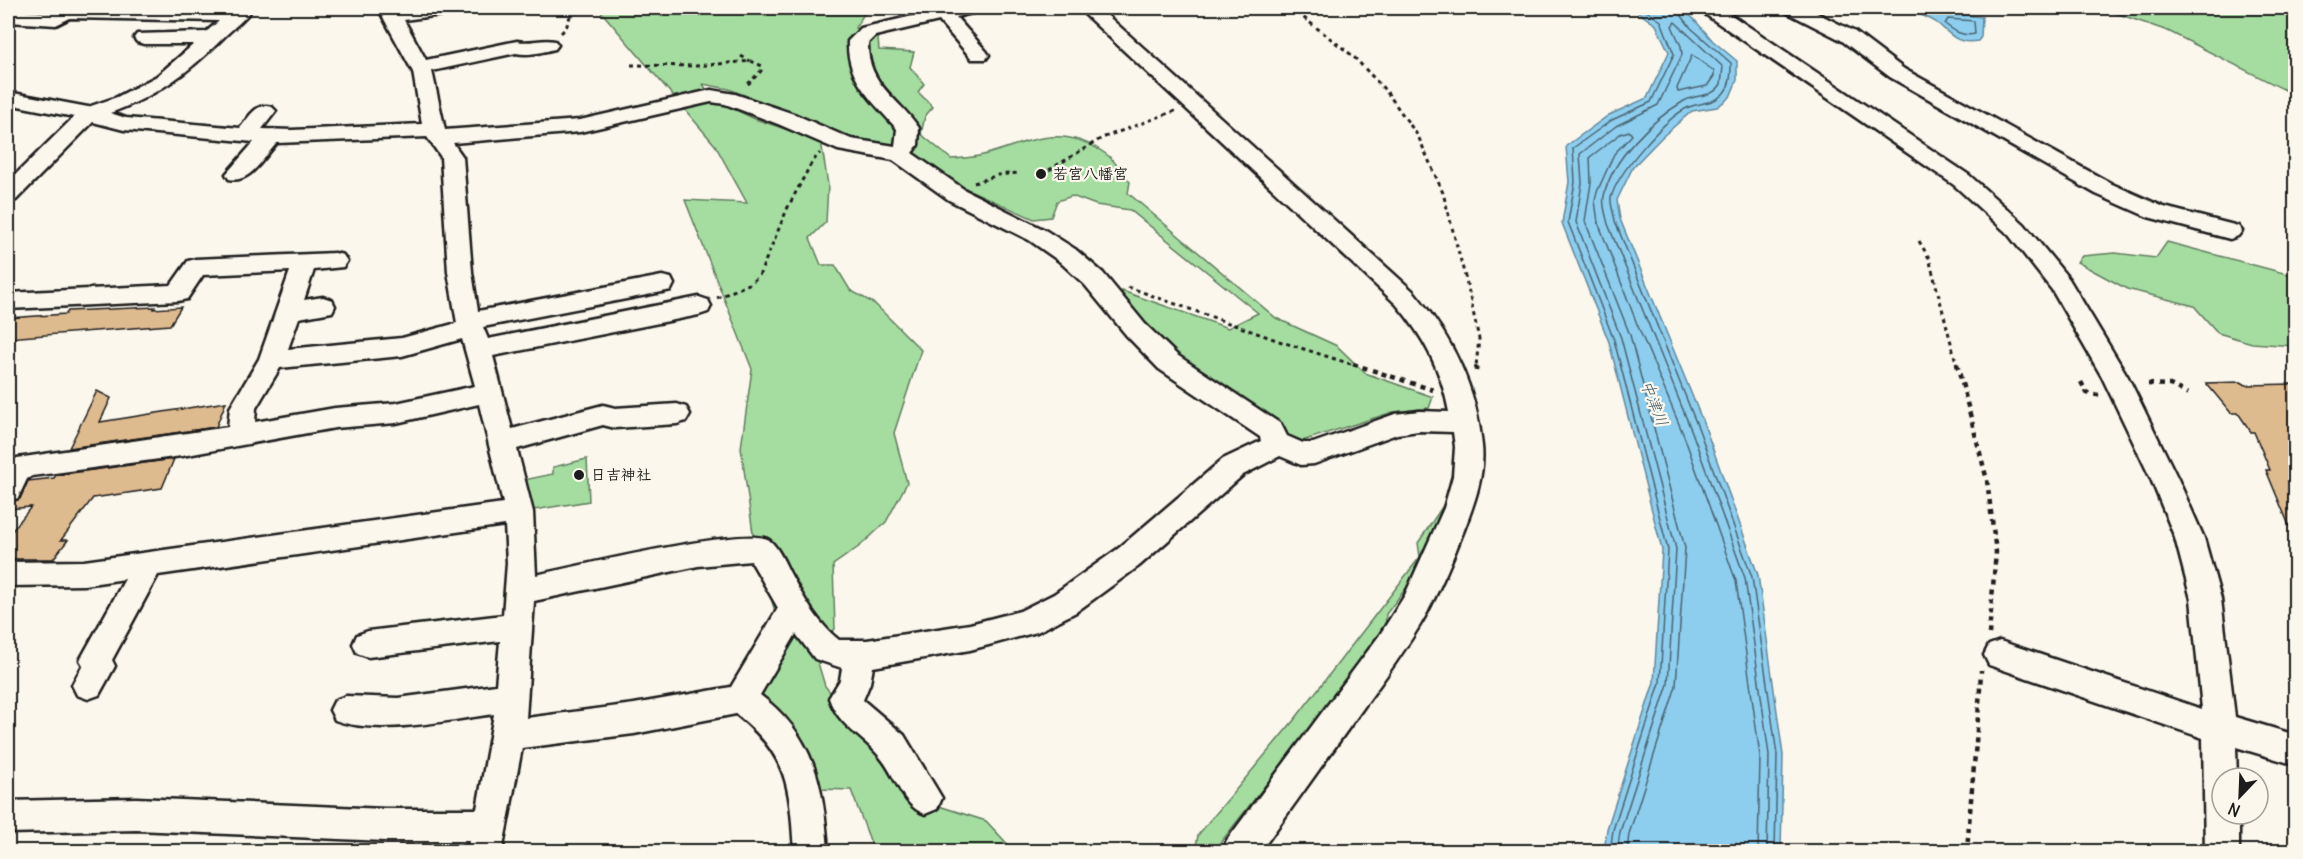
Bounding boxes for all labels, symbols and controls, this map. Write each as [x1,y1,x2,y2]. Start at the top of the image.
place label: 若宮八幡宮 [1053,164,1128,183]
marker: 若宮八幡宮 [1034,167,1048,181]
water label: 中津川 [1637,377,1673,429]
place label: 日吉神社 [591,465,651,484]
marker: 日吉神社 [572,468,586,482]
north arrow [2210,766,2270,826]
text: N [2225,798,2243,821]

